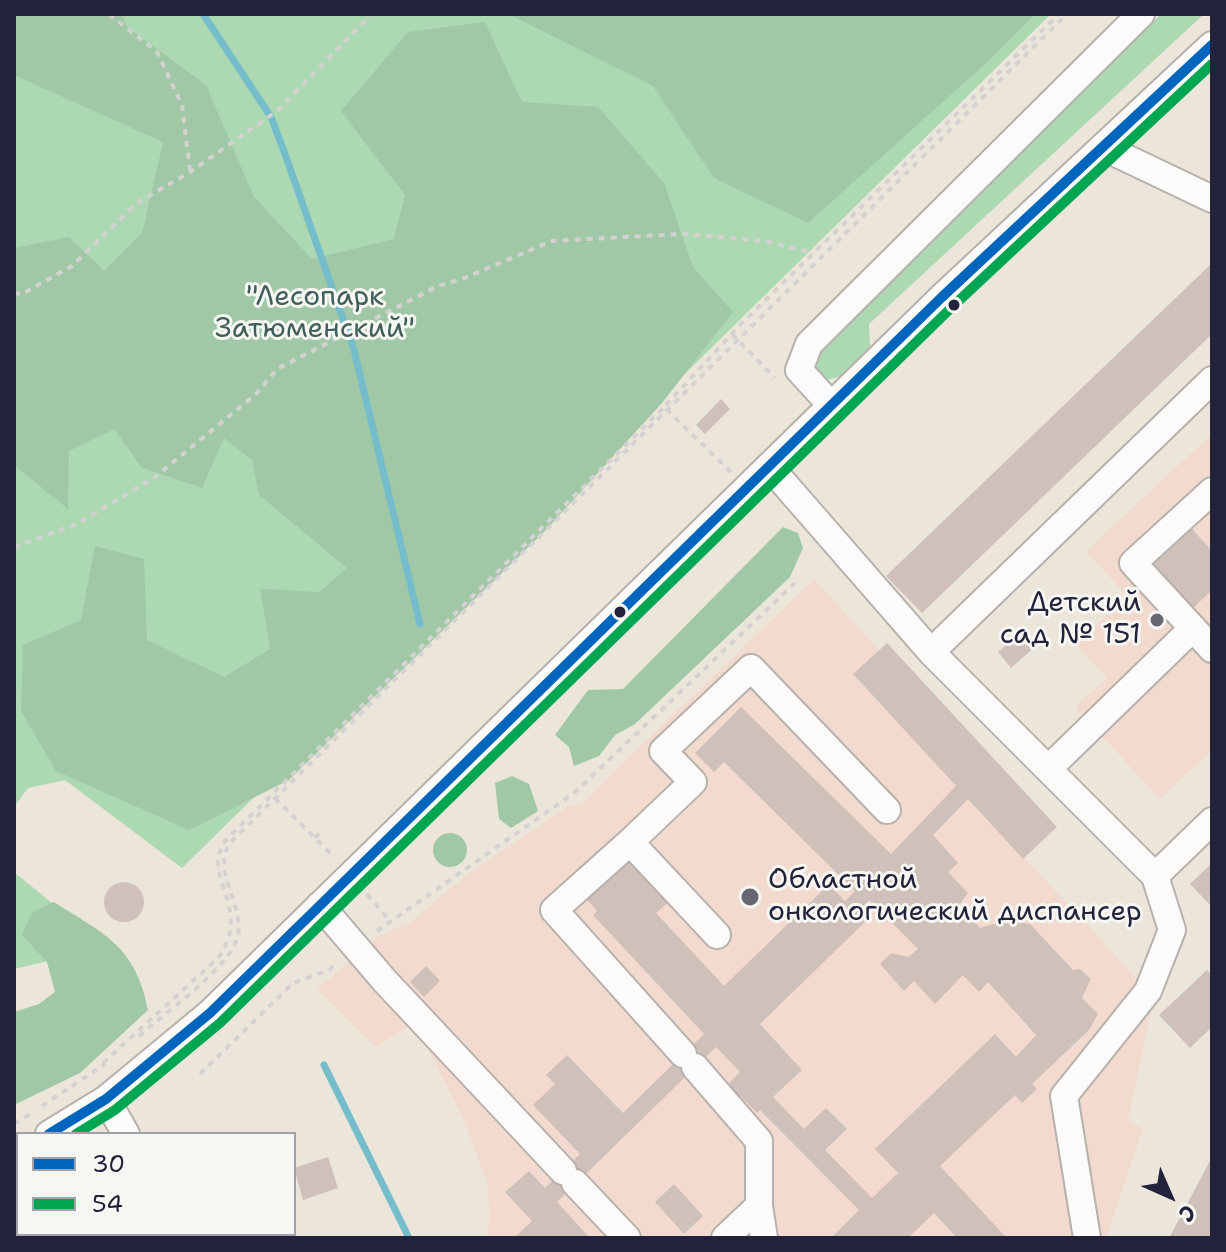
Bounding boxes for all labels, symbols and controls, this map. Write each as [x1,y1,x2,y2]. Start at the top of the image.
park label: "Лесопарк Затюменский" [215,281,415,347]
unlabelled marker [946,297,962,313]
place label: Детский сад № 151 [1000,587,1141,653]
unlabelled marker [612,604,628,620]
marker: Детский сад № 151 [1148,611,1166,629]
place label: Областной онкологический диспансер [768,864,1142,930]
marker: Областной онкологический диспансер [739,886,761,908]
legend [16,1132,296,1236]
text: 30 [92,1148,125,1180]
north arrow [1130,1156,1210,1236]
text: 54 [92,1188,123,1220]
text: С [1172,1198,1202,1228]

